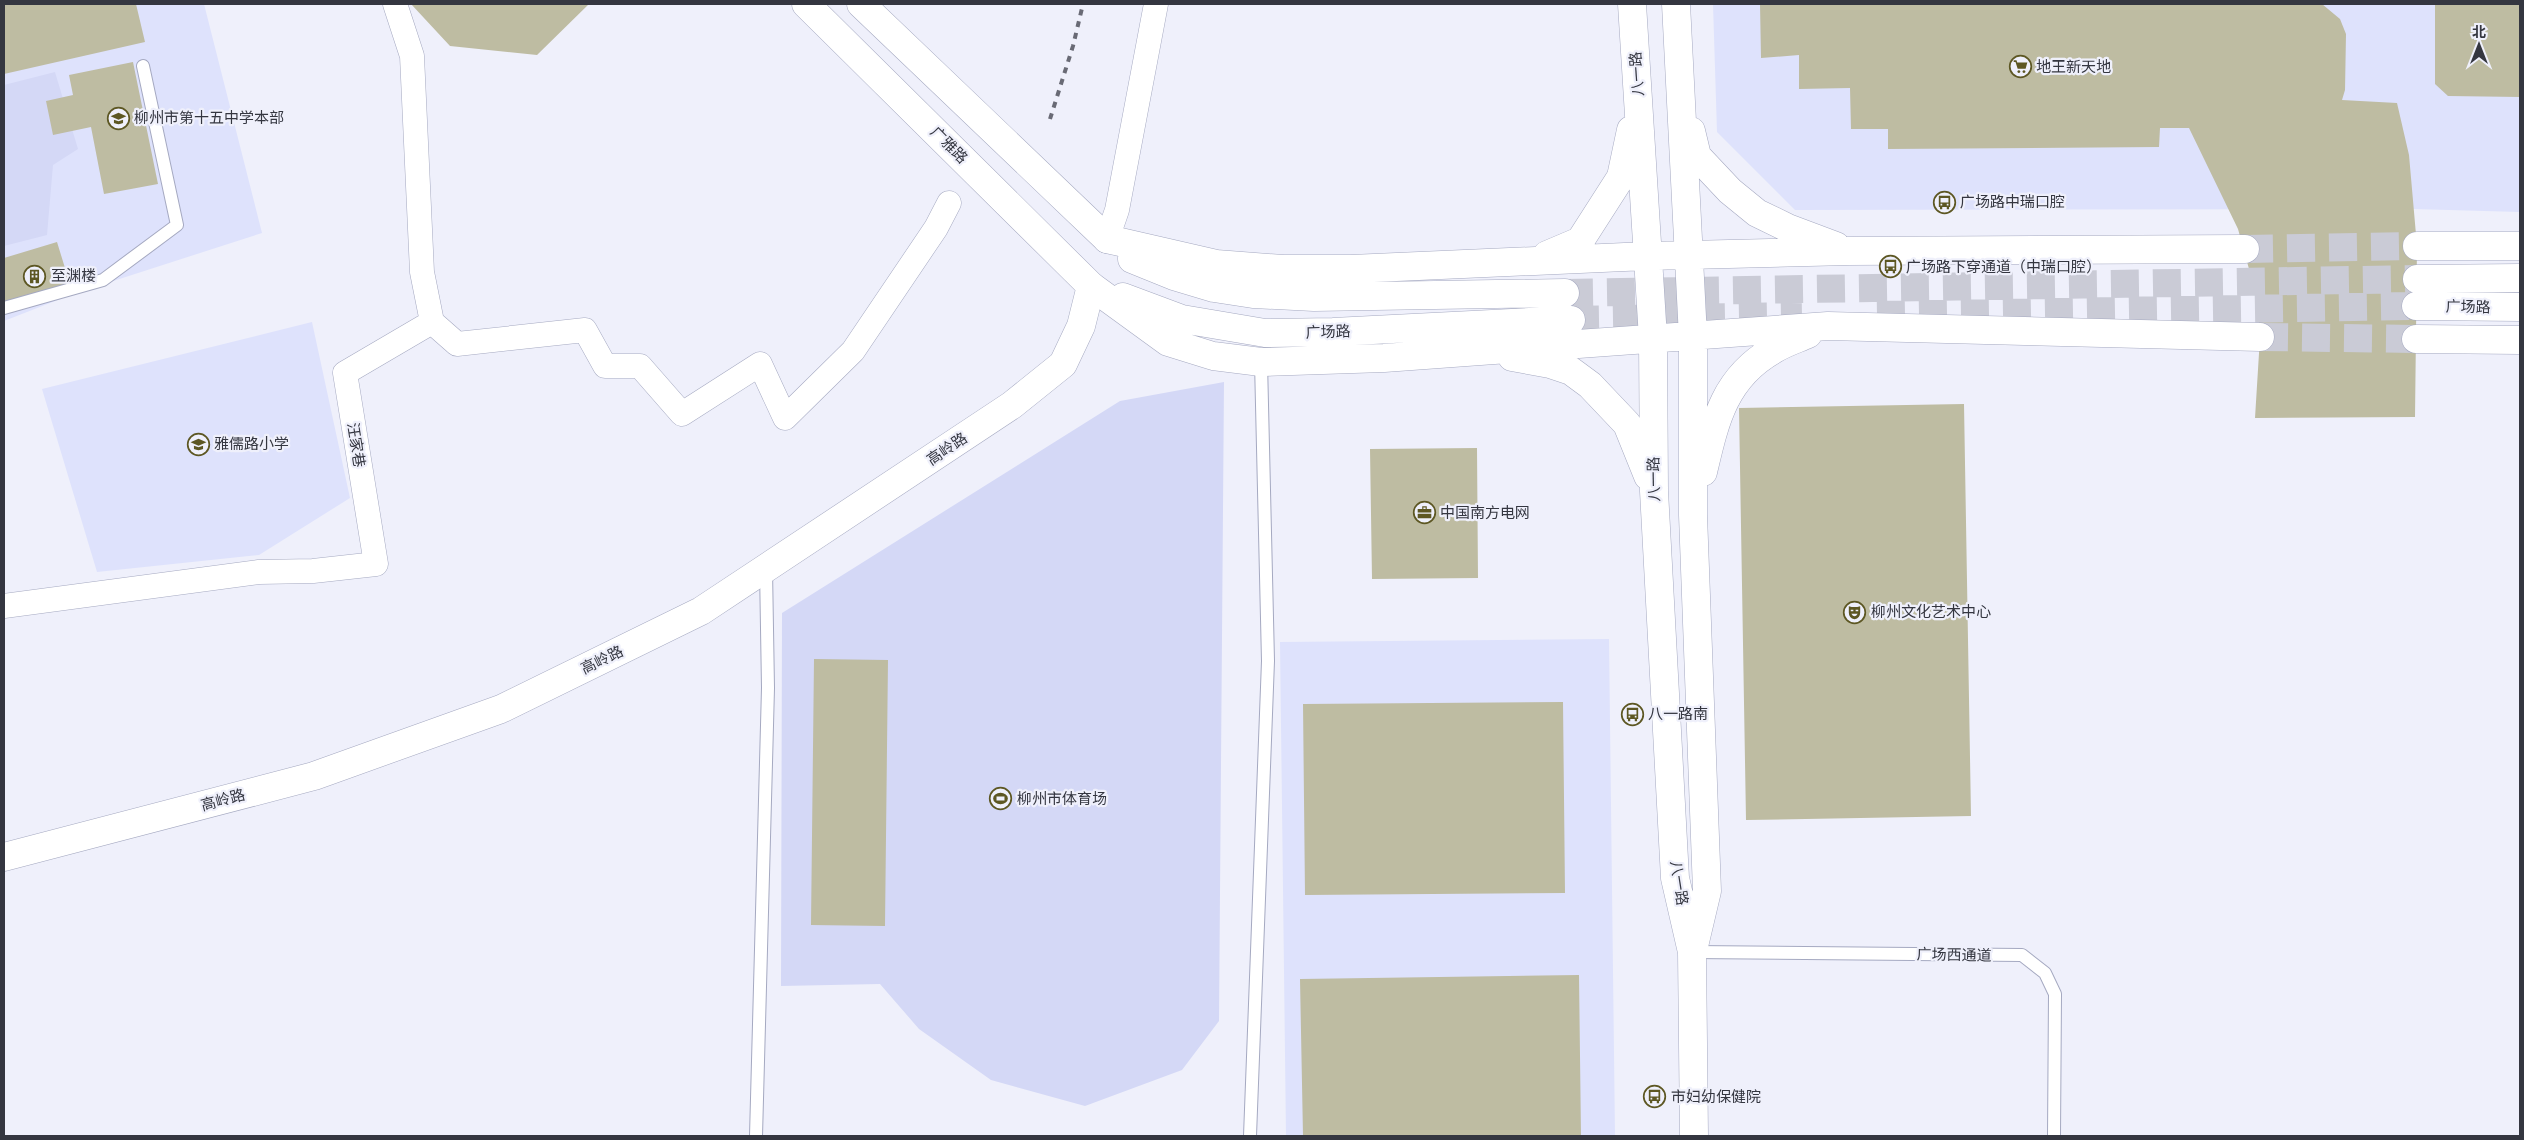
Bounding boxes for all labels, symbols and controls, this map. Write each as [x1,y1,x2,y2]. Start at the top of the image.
north arrow [2454,20,2504,70]
text: 北 [2472,22,2486,41]
street label: 八一路 [1624,51,1648,97]
supermarket icon: 地王新天地 [2008,55,2032,79]
place label: 地王新天地 [2036,56,2111,76]
school or university icon: 柳州市第十五中学本部 [106,106,130,130]
place label: 柳州市第十五中学本部 [134,107,284,127]
street label: 广雅路 [927,121,973,167]
bus stop icon: 广场路中瑞口腔 [1932,190,1956,214]
place label: 广场路中瑞口腔 [1960,191,2065,211]
bus stop icon: 广场路下穿通道（中瑞口腔） [1878,255,1902,279]
place label: 广场路下穿通道（中瑞口腔） [1906,256,2101,276]
building icon: 至渊楼 [23,264,47,288]
place label: 至渊楼 [51,265,96,285]
street label: 广场路 [2445,296,2491,316]
street label: 广场路 [1305,320,1351,342]
street label: 汪家巷 [344,421,370,469]
street label: 高岭路 [922,427,971,469]
school or university icon: 雅儒路小学 [186,432,210,456]
place label: 雅儒路小学 [214,433,289,453]
street label: 八一路 [1643,456,1663,502]
office icon: 中国南方电网 [1412,501,1436,525]
place label: 中国南方电网 [1440,502,1530,522]
theatre icon: 柳州文化艺术中心 [1843,600,1867,624]
place label: 柳州文化艺术中心 [1871,601,1991,621]
street label: 高岭路 [577,640,626,678]
bus stop icon: 八一路南 [1620,702,1644,726]
place label: 八一路南 [1648,703,1708,723]
street label: 高岭路 [198,784,247,815]
sports icon: 柳州市体育场 [989,787,1013,811]
place label: 柳州市体育场 [1017,788,1107,808]
street label: 八一路 [1667,859,1693,907]
street label: 广场西通道 [1916,943,1992,965]
bus stop icon: 市妇幼保健院 [1643,1085,1667,1109]
place label: 市妇幼保健院 [1671,1086,1761,1106]

